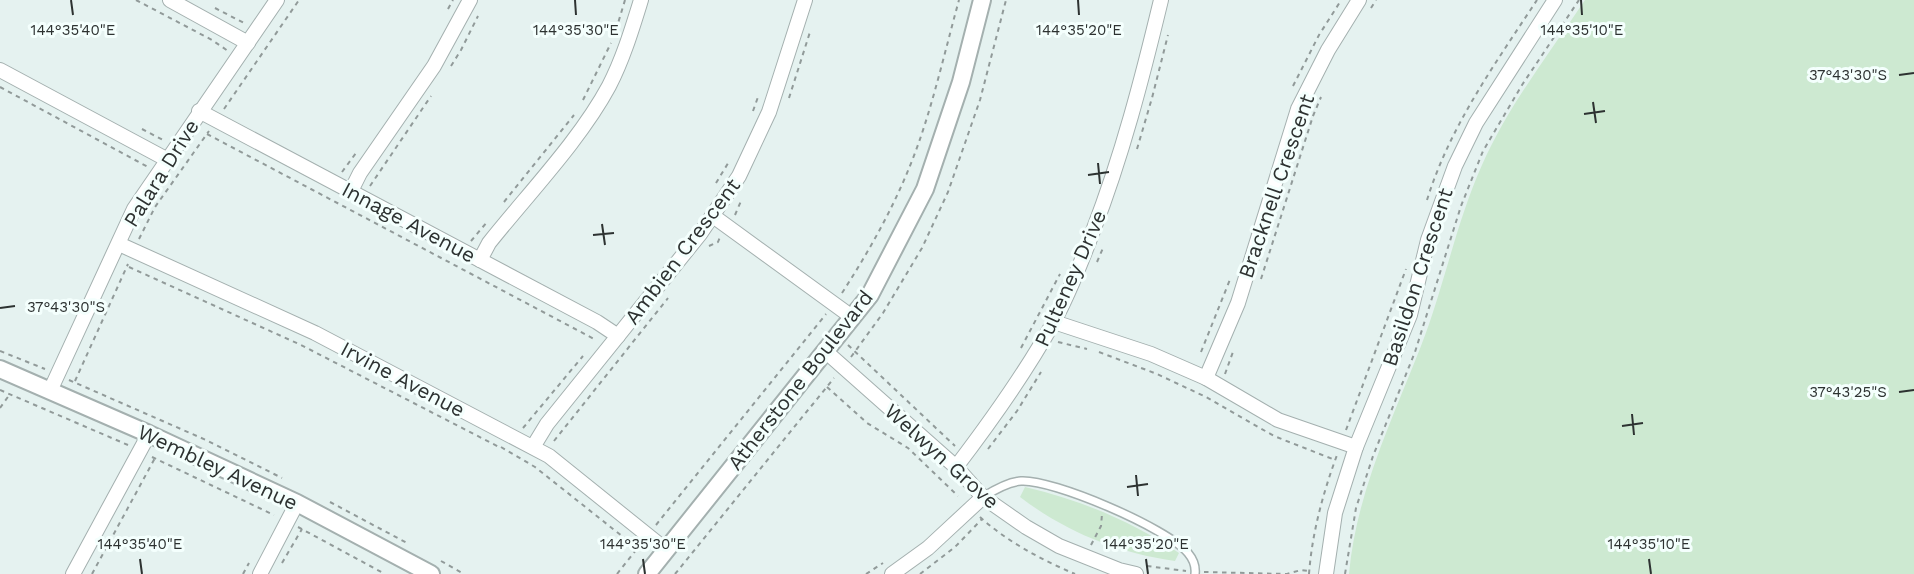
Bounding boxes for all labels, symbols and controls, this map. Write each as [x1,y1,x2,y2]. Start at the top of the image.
text: 144°35'40"E [31,21,115,39]
text: 144°35'30"E [533,21,619,39]
text: 144°35'20"E [1036,21,1122,39]
text: 144°35'10"E [1541,21,1623,39]
text: 37°43'30"S [1809,66,1887,84]
street label: Bracknell Crescent [1233,90,1319,281]
street label: Palara Drive [118,115,204,231]
street label: Ambien Crescent [619,173,745,329]
street label: Innage Avenue [338,176,480,268]
street label: Basildon Crescent [1376,185,1458,369]
street label: Pulteney Drive [1029,206,1111,350]
street label: Atherstone Boulevard [722,285,878,475]
text: 37°43'30"S [27,298,105,316]
street label: Irvine Avenue [337,336,469,422]
text: 37°43'25"S [1809,383,1887,401]
street label: Welwyn Grove [880,398,1004,514]
street label: Wembley Avenue [134,419,302,515]
text: 144°35'40"E [98,535,182,553]
text: 144°35'30"E [600,535,686,553]
text: 144°35'20"E [1103,535,1189,553]
text: 144°35'10"E [1608,535,1690,553]

